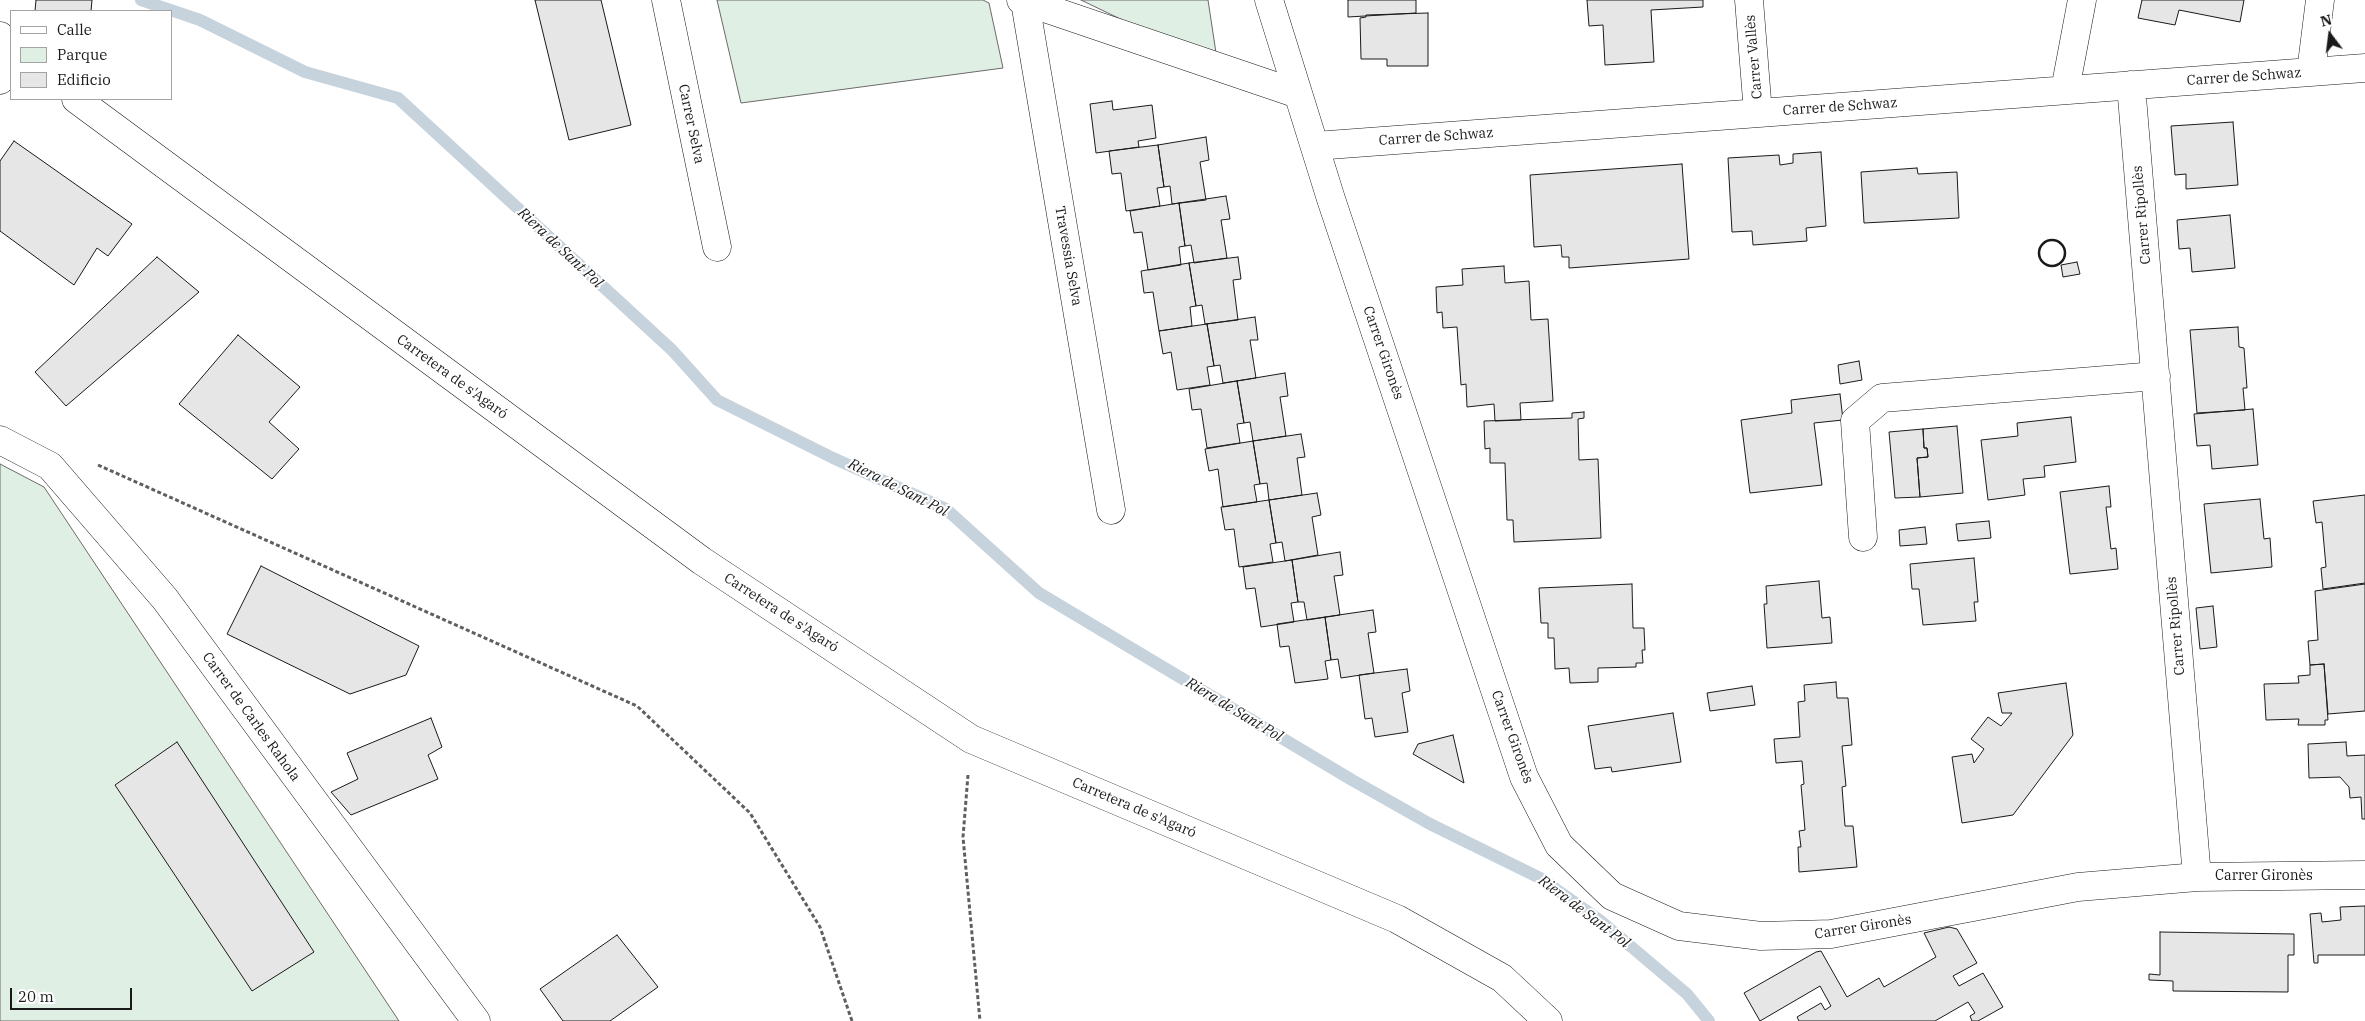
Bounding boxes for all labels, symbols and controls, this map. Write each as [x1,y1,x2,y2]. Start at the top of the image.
legend [10,10,172,100]
north arrow [2305,10,2355,60]
text: N [2318,10,2334,31]
street label: Carrer Vallès [1742,14,1766,100]
text: Calle [57,20,92,39]
text: Parque [57,45,107,64]
street label: Carrer de Schwaz [2186,65,2302,89]
text: Edificio [57,70,111,89]
street label: Carrer Selva [674,83,708,165]
street label: Carrer de Schwaz [1782,95,1898,119]
street label: Carrer de Schwaz [1378,125,1494,149]
street label: Carrer Ripollès [2129,165,2155,265]
water label: Riera de Sant Pol [514,204,606,292]
street label: Travessia Selva [1051,205,1085,307]
street label: Carrer Gironès [1359,304,1407,402]
street label: Carretera de s'Agaró [393,331,511,423]
water label: Riera de Sant Pol [845,455,951,521]
street label: Carretera de s'Agaró [721,570,841,656]
street label: Carrer Ripollès [2163,576,2189,676]
street label: Carrer de Carles Rahola [199,649,303,785]
water label: Riera de Sant Pol [1182,674,1286,746]
street label: Carrer Gironès [1487,688,1537,786]
street label: Carretera de s'Agaró [1069,774,1199,842]
street label: Carrer Gironès [2215,868,2313,884]
water label: Riera de Sant Pol [1535,872,1633,952]
street label: Carrer Gironès [1813,911,1913,943]
scale bar [12,978,135,1010]
text: 20 m [18,987,54,1006]

